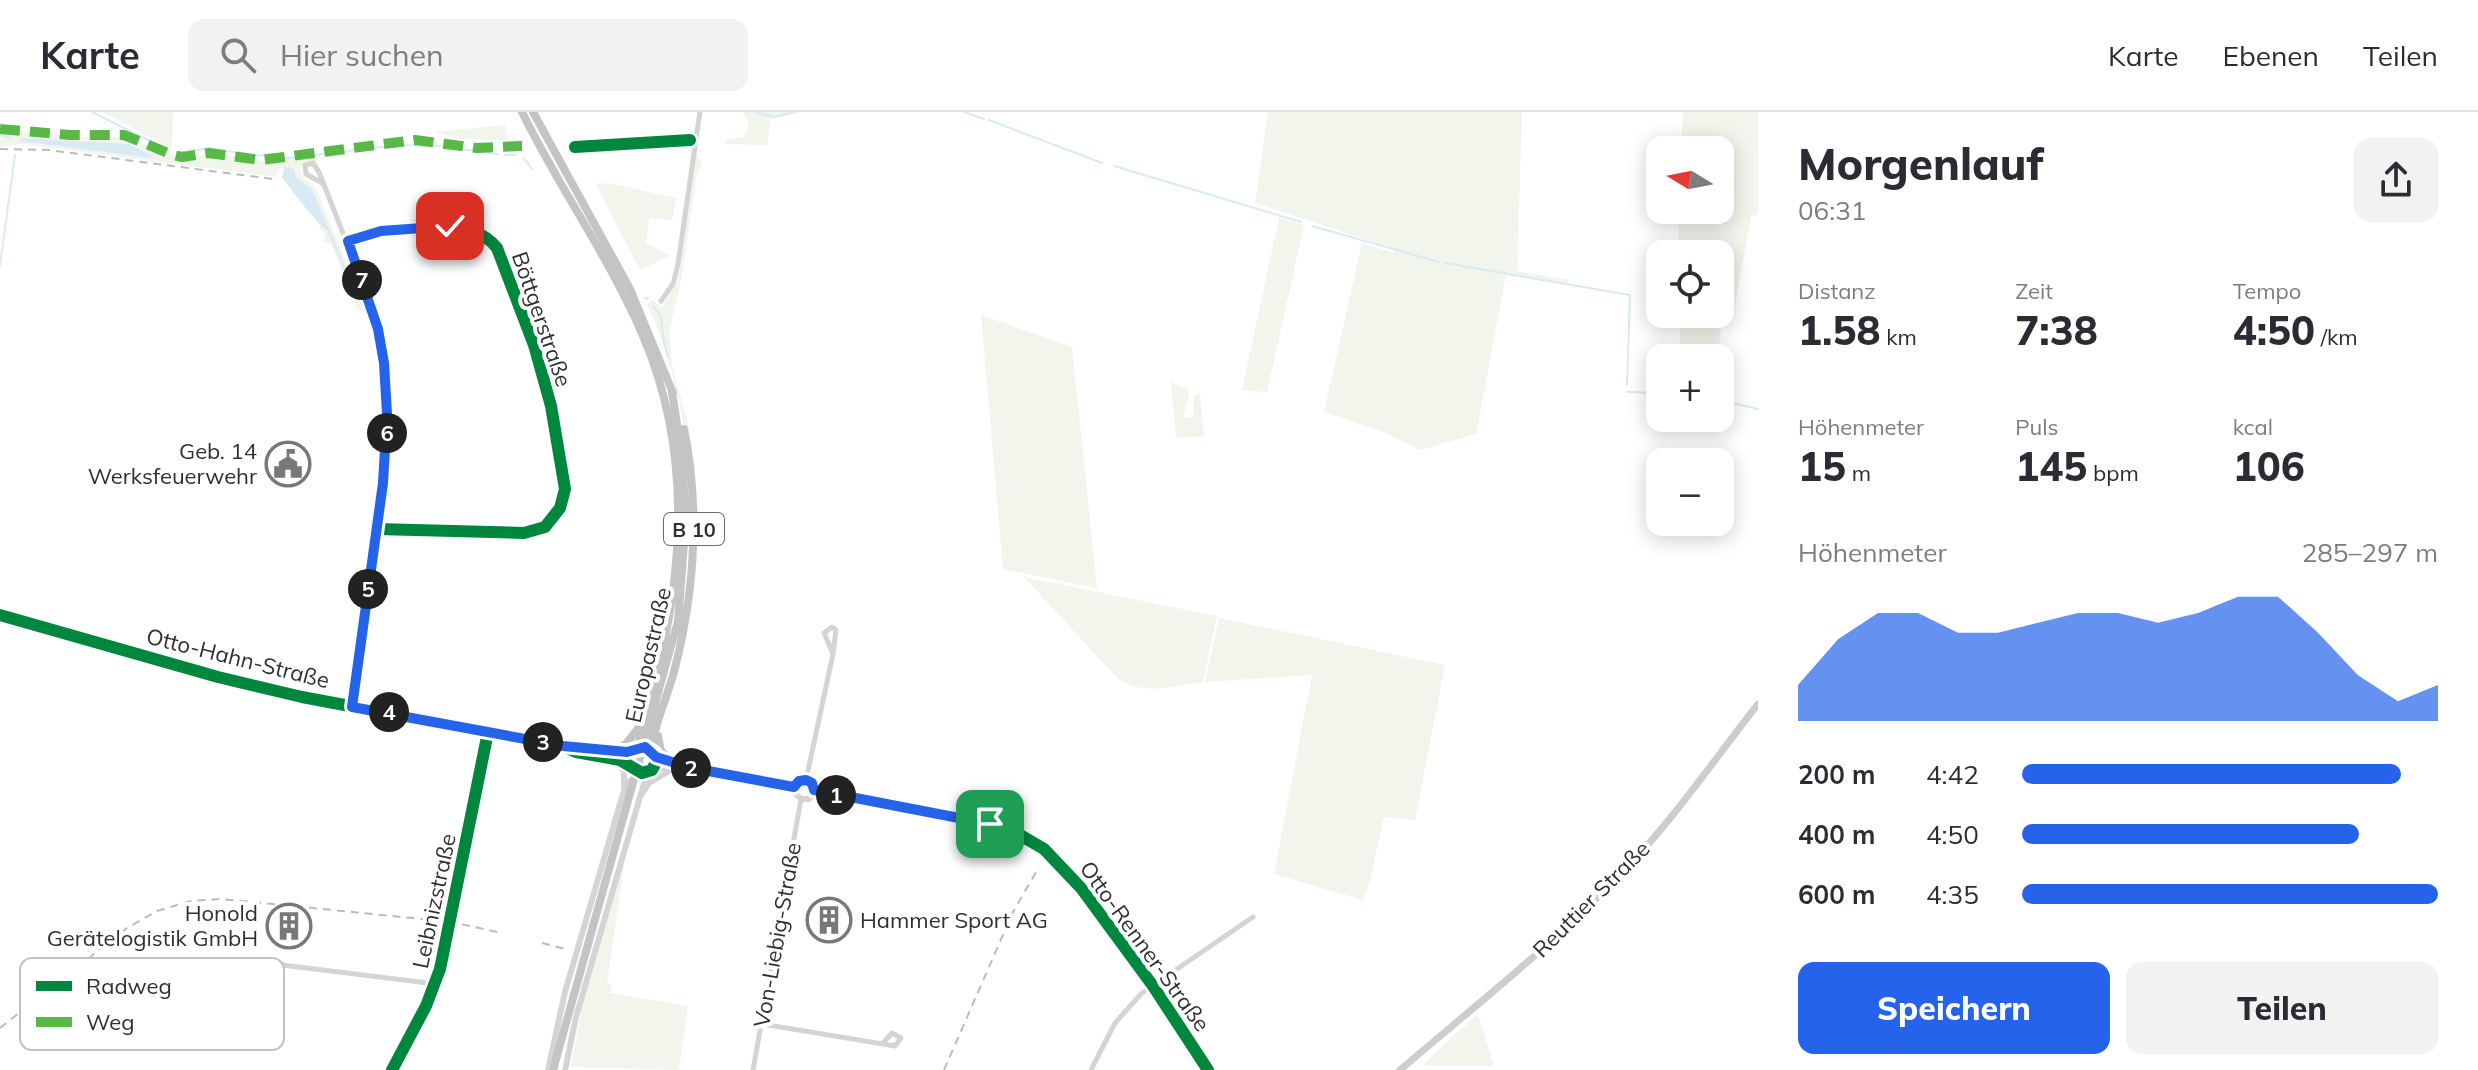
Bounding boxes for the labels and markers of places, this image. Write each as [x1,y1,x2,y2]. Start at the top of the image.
pin [416,192,484,260]
pin: 7 [342,260,382,300]
pin: 6 [367,413,407,453]
place label: Geb. 14 Werksfeuerwehr [88,437,257,490]
public building icon: Geb. 14 Werksfeuerwehr [264,440,312,488]
pin: 5 [348,569,388,609]
pin: 4 [369,692,409,732]
pin: 3 [523,722,563,762]
pin: 2 [671,748,711,788]
pin: 1 [816,775,856,815]
pin [956,790,1024,858]
building icon: Hammer Sport AG [805,896,853,944]
place label: Honold Gerätelogistik GmbH [47,899,258,952]
building icon: Honold Gerätelogistik GmbH [265,902,313,950]
place label: Hammer Sport AG [860,906,1048,934]

